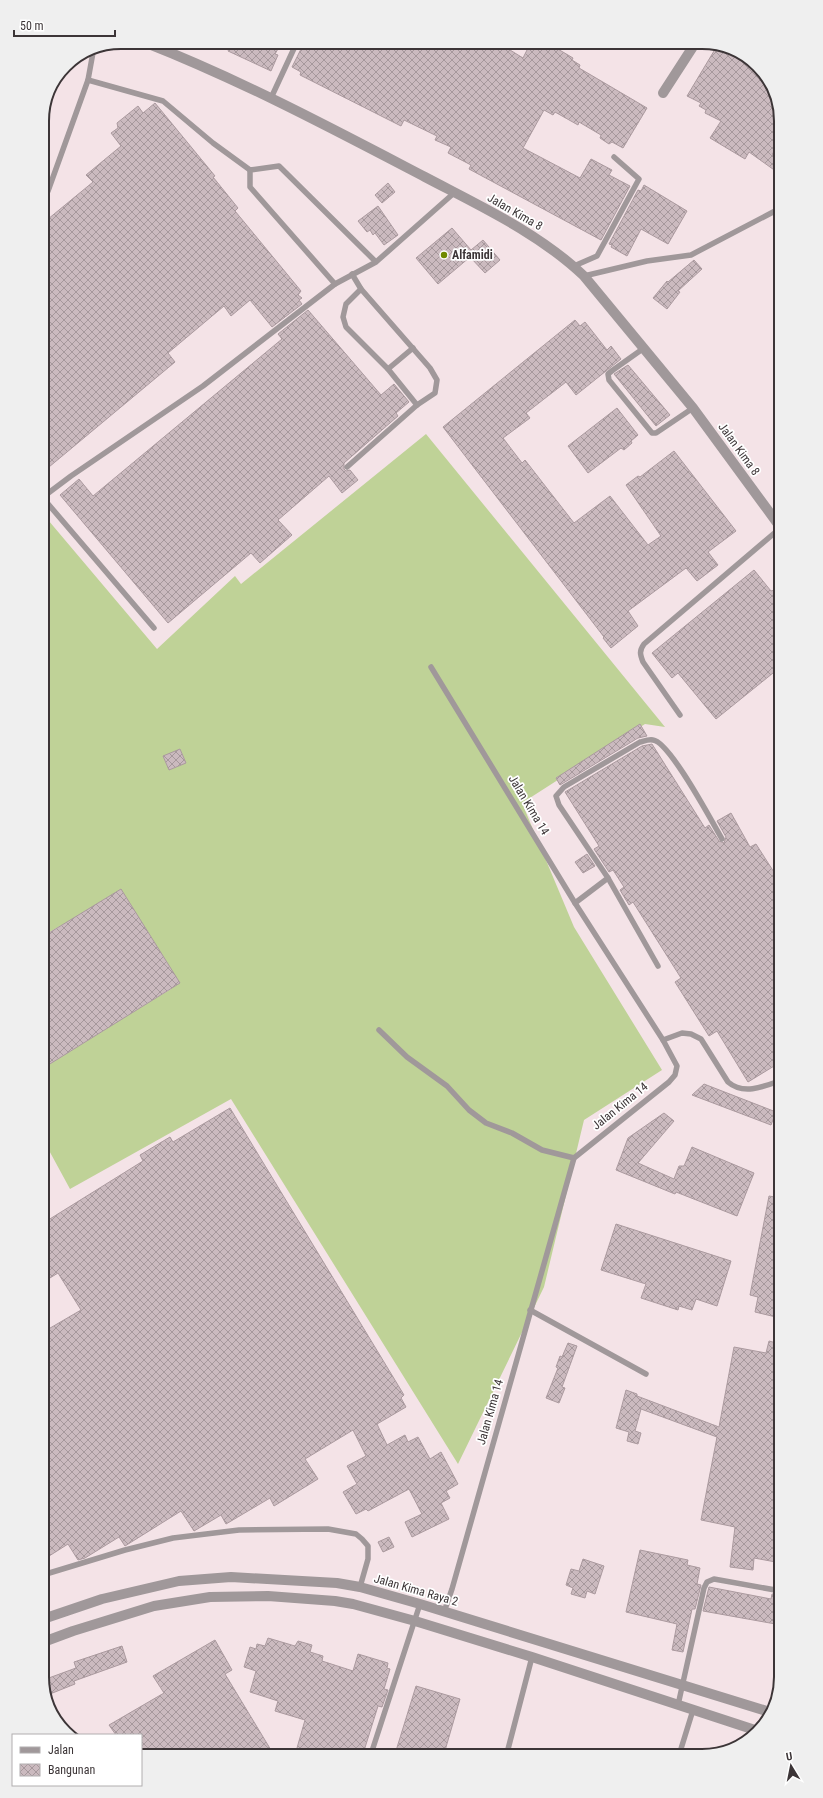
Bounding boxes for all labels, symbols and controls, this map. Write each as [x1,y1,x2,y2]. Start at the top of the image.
scale bar [14,12,115,38]
text: 50 m [20,19,44,33]
street label: Jalan Kima 8 [485,191,545,233]
place label: Alfamidi [452,248,493,262]
marker: Alfamidi [439,250,449,260]
street label: Jalan Kima 8 [715,420,763,478]
street label: Jalan Kima 14 [506,773,552,838]
street label: Jalan Kima 14 [589,1079,651,1133]
street label: Jalan Kima 14 [474,1378,506,1446]
street label: Jalan Kima Raya 2 [372,1571,460,1609]
legend [12,1734,142,1786]
text: Jalan [48,1743,74,1757]
north arrow [771,1746,811,1786]
text: U [785,1750,794,1764]
text: Bangunan [48,1763,95,1777]

